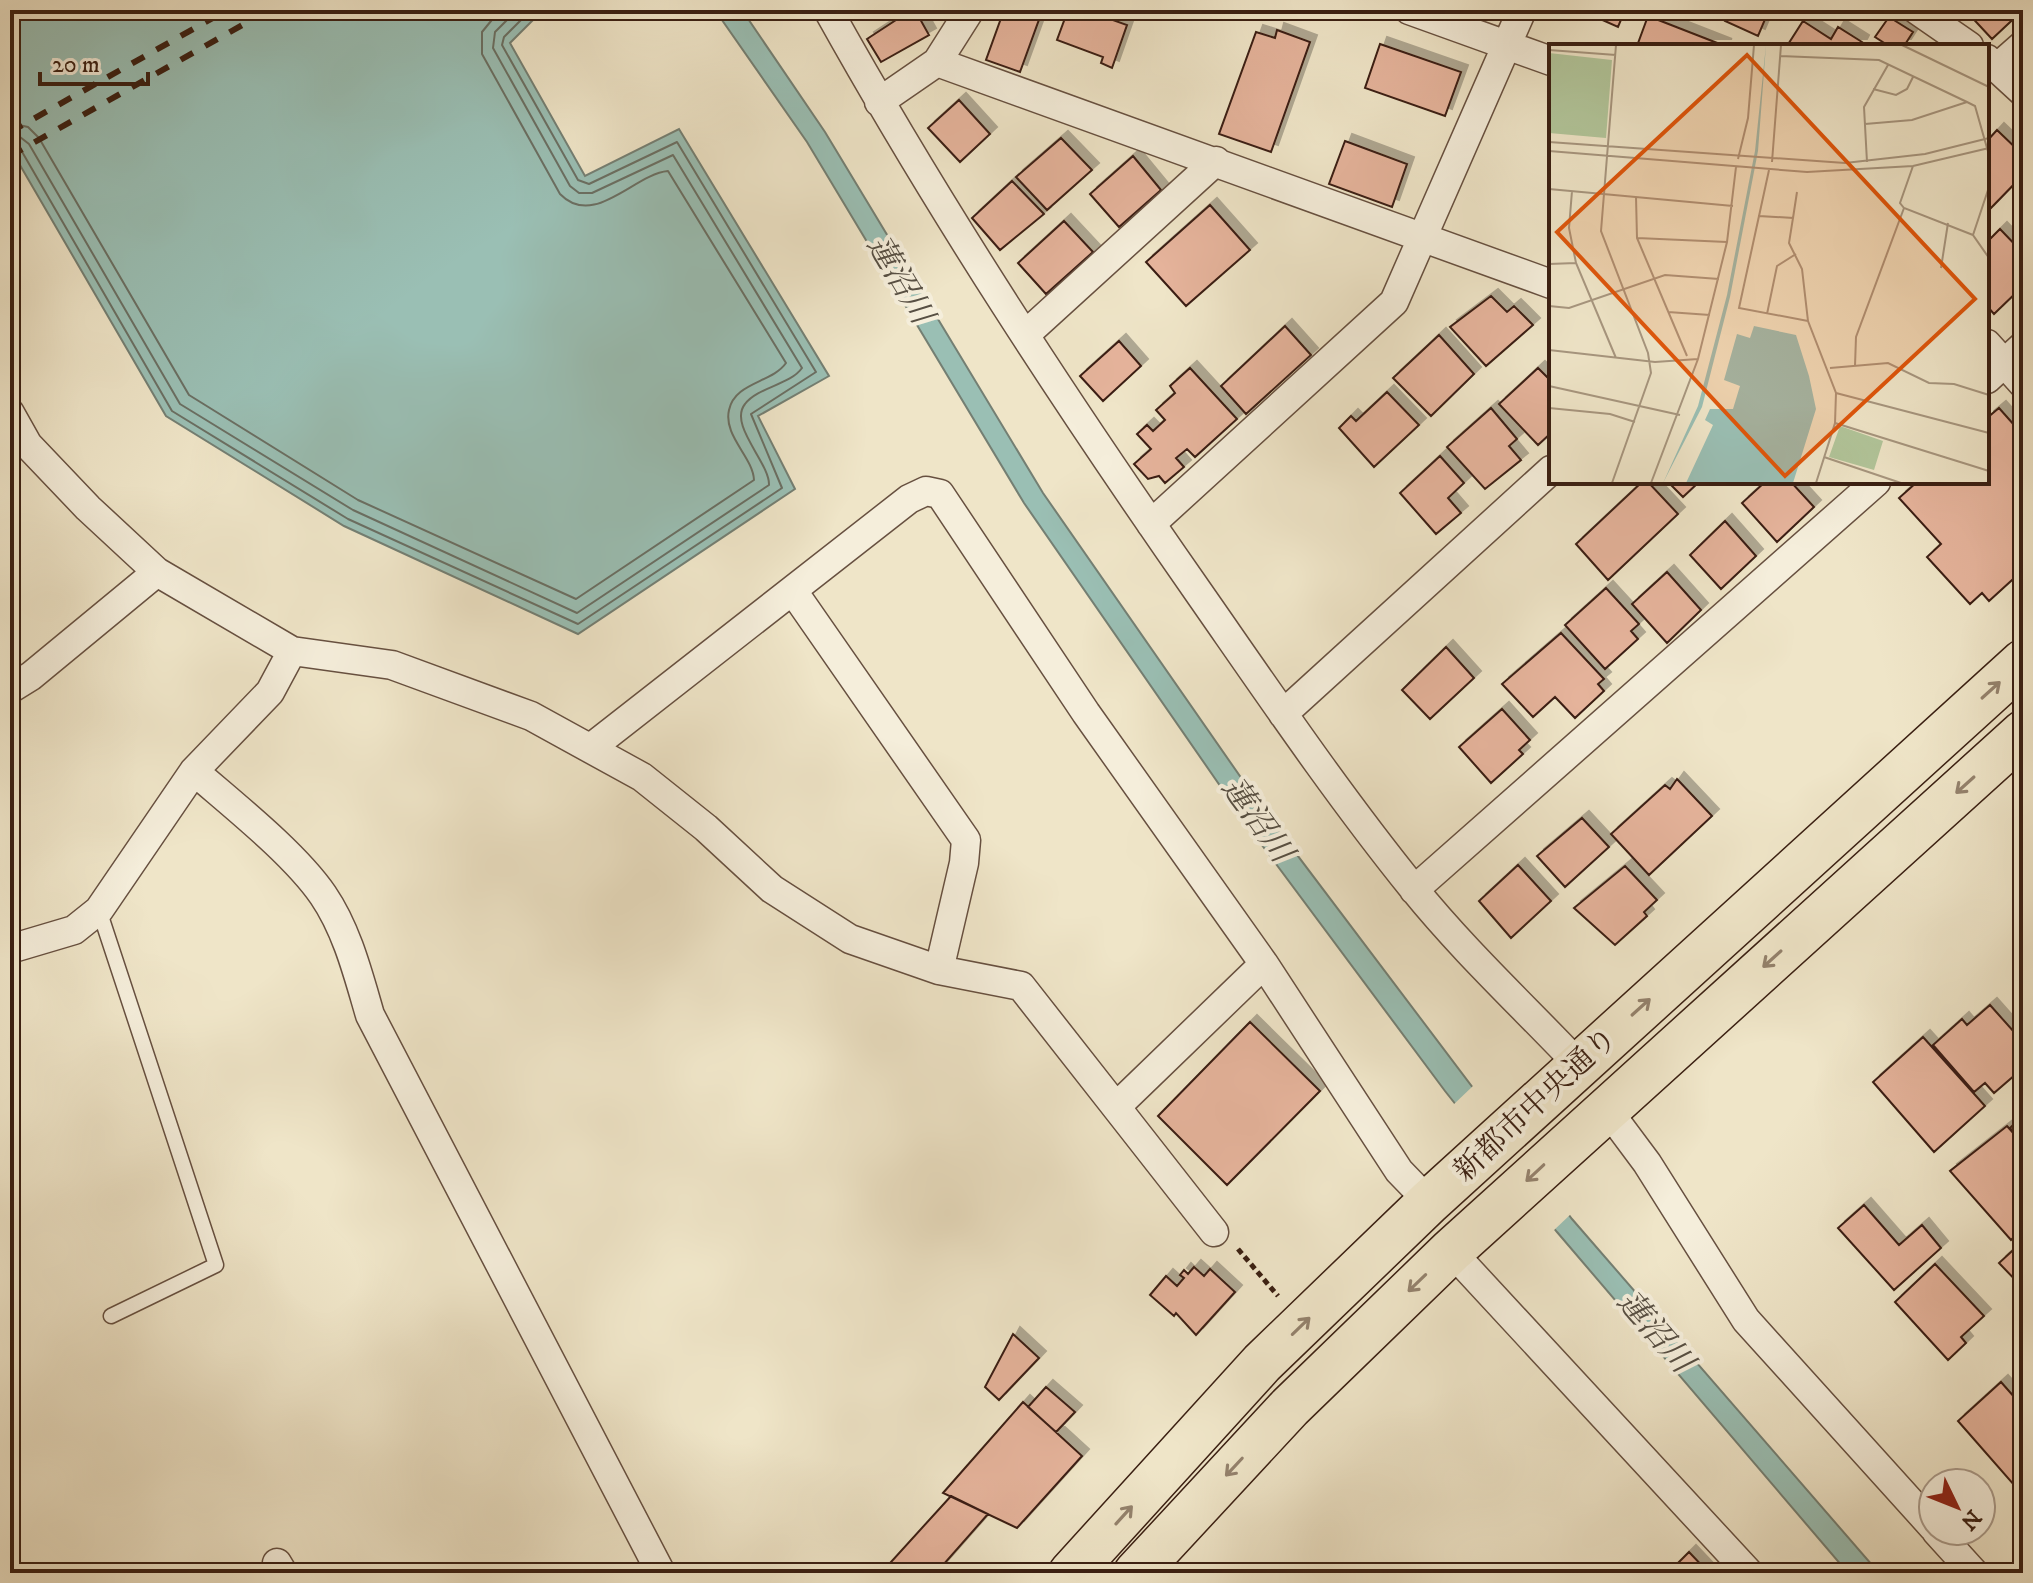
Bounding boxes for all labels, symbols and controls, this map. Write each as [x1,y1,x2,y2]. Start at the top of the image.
scale bar [40,36,148,86]
inset map [1549,44,1989,484]
text: 20 m [52,50,100,80]
water label: 蓮沼川 [857,229,943,334]
one-way arrow [1981,682,2001,700]
water label: 蓮沼川 [1212,770,1303,873]
one-way arrow [1955,776,1975,795]
one-way arrow [1762,950,1782,968]
one-way arrow [1631,998,1651,1016]
street label: 新都市中央通り [1447,1020,1625,1190]
one-way arrow [1526,1163,1546,1181]
one-way arrow [1407,1274,1427,1293]
water label: 蓮沼川 [1608,1283,1703,1384]
one-way arrow [1291,1316,1311,1335]
one-way arrow [1225,1457,1243,1477]
north arrow [1917,1467,1997,1547]
text: N [1954,1504,1987,1535]
one-way arrow [1114,1506,1132,1526]

